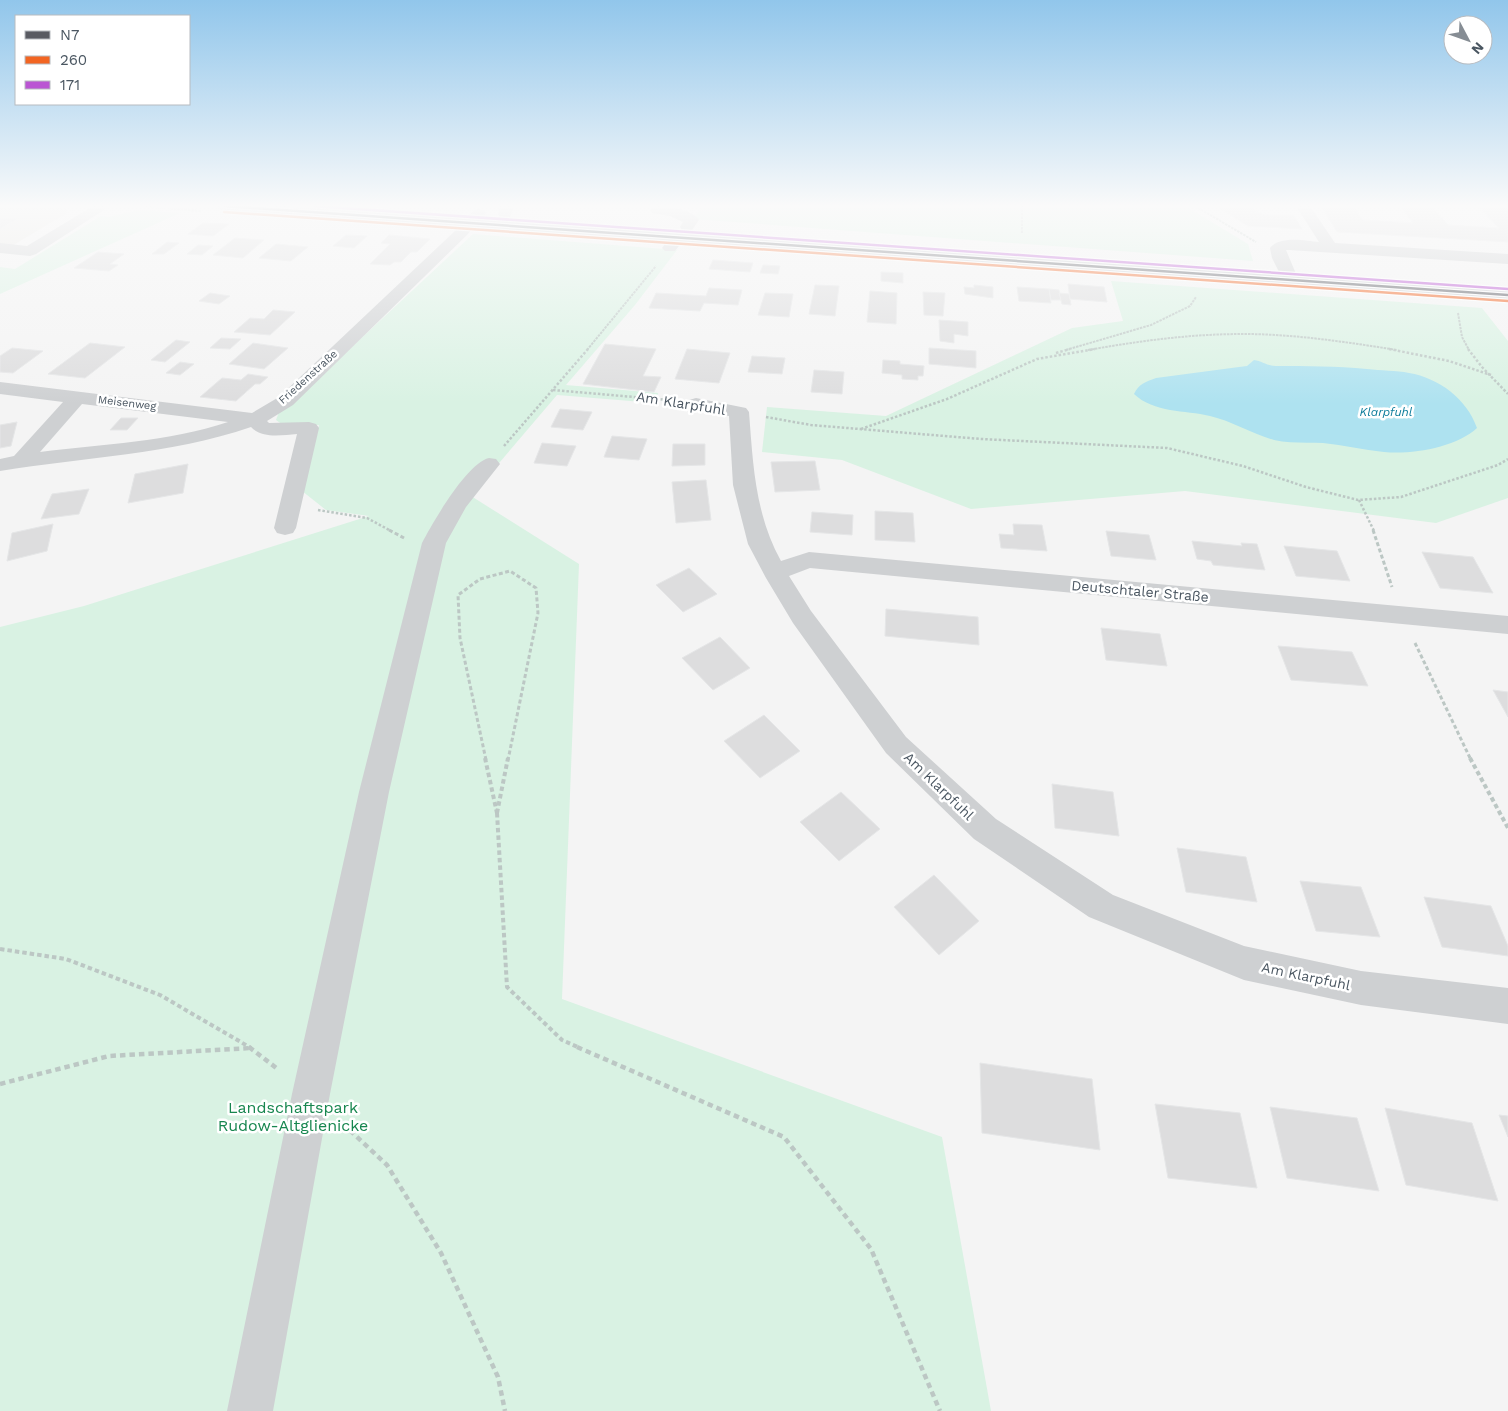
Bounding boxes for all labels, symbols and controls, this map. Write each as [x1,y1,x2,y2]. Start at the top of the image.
legend [15,15,190,105]
north arrow [1443,15,1493,65]
text: N7 [60,26,79,44]
text: N [1468,39,1487,58]
text: 260 [60,51,87,69]
text: 171 [60,76,80,94]
street label: Friedenstraße [276,347,340,407]
street label: Am Klarpfuhl [635,388,728,418]
street label: Meisenweg [97,393,157,413]
water label: Klarpfuhl [1360,405,1413,419]
street label: Deutschtaler Straße [1071,577,1209,605]
street label: Am Klarpfuhl [901,749,978,824]
street label: Am Klarpfuhl [1260,959,1352,993]
park label: Landschaftspark Rudow-Altglienicke [218,1098,368,1135]

